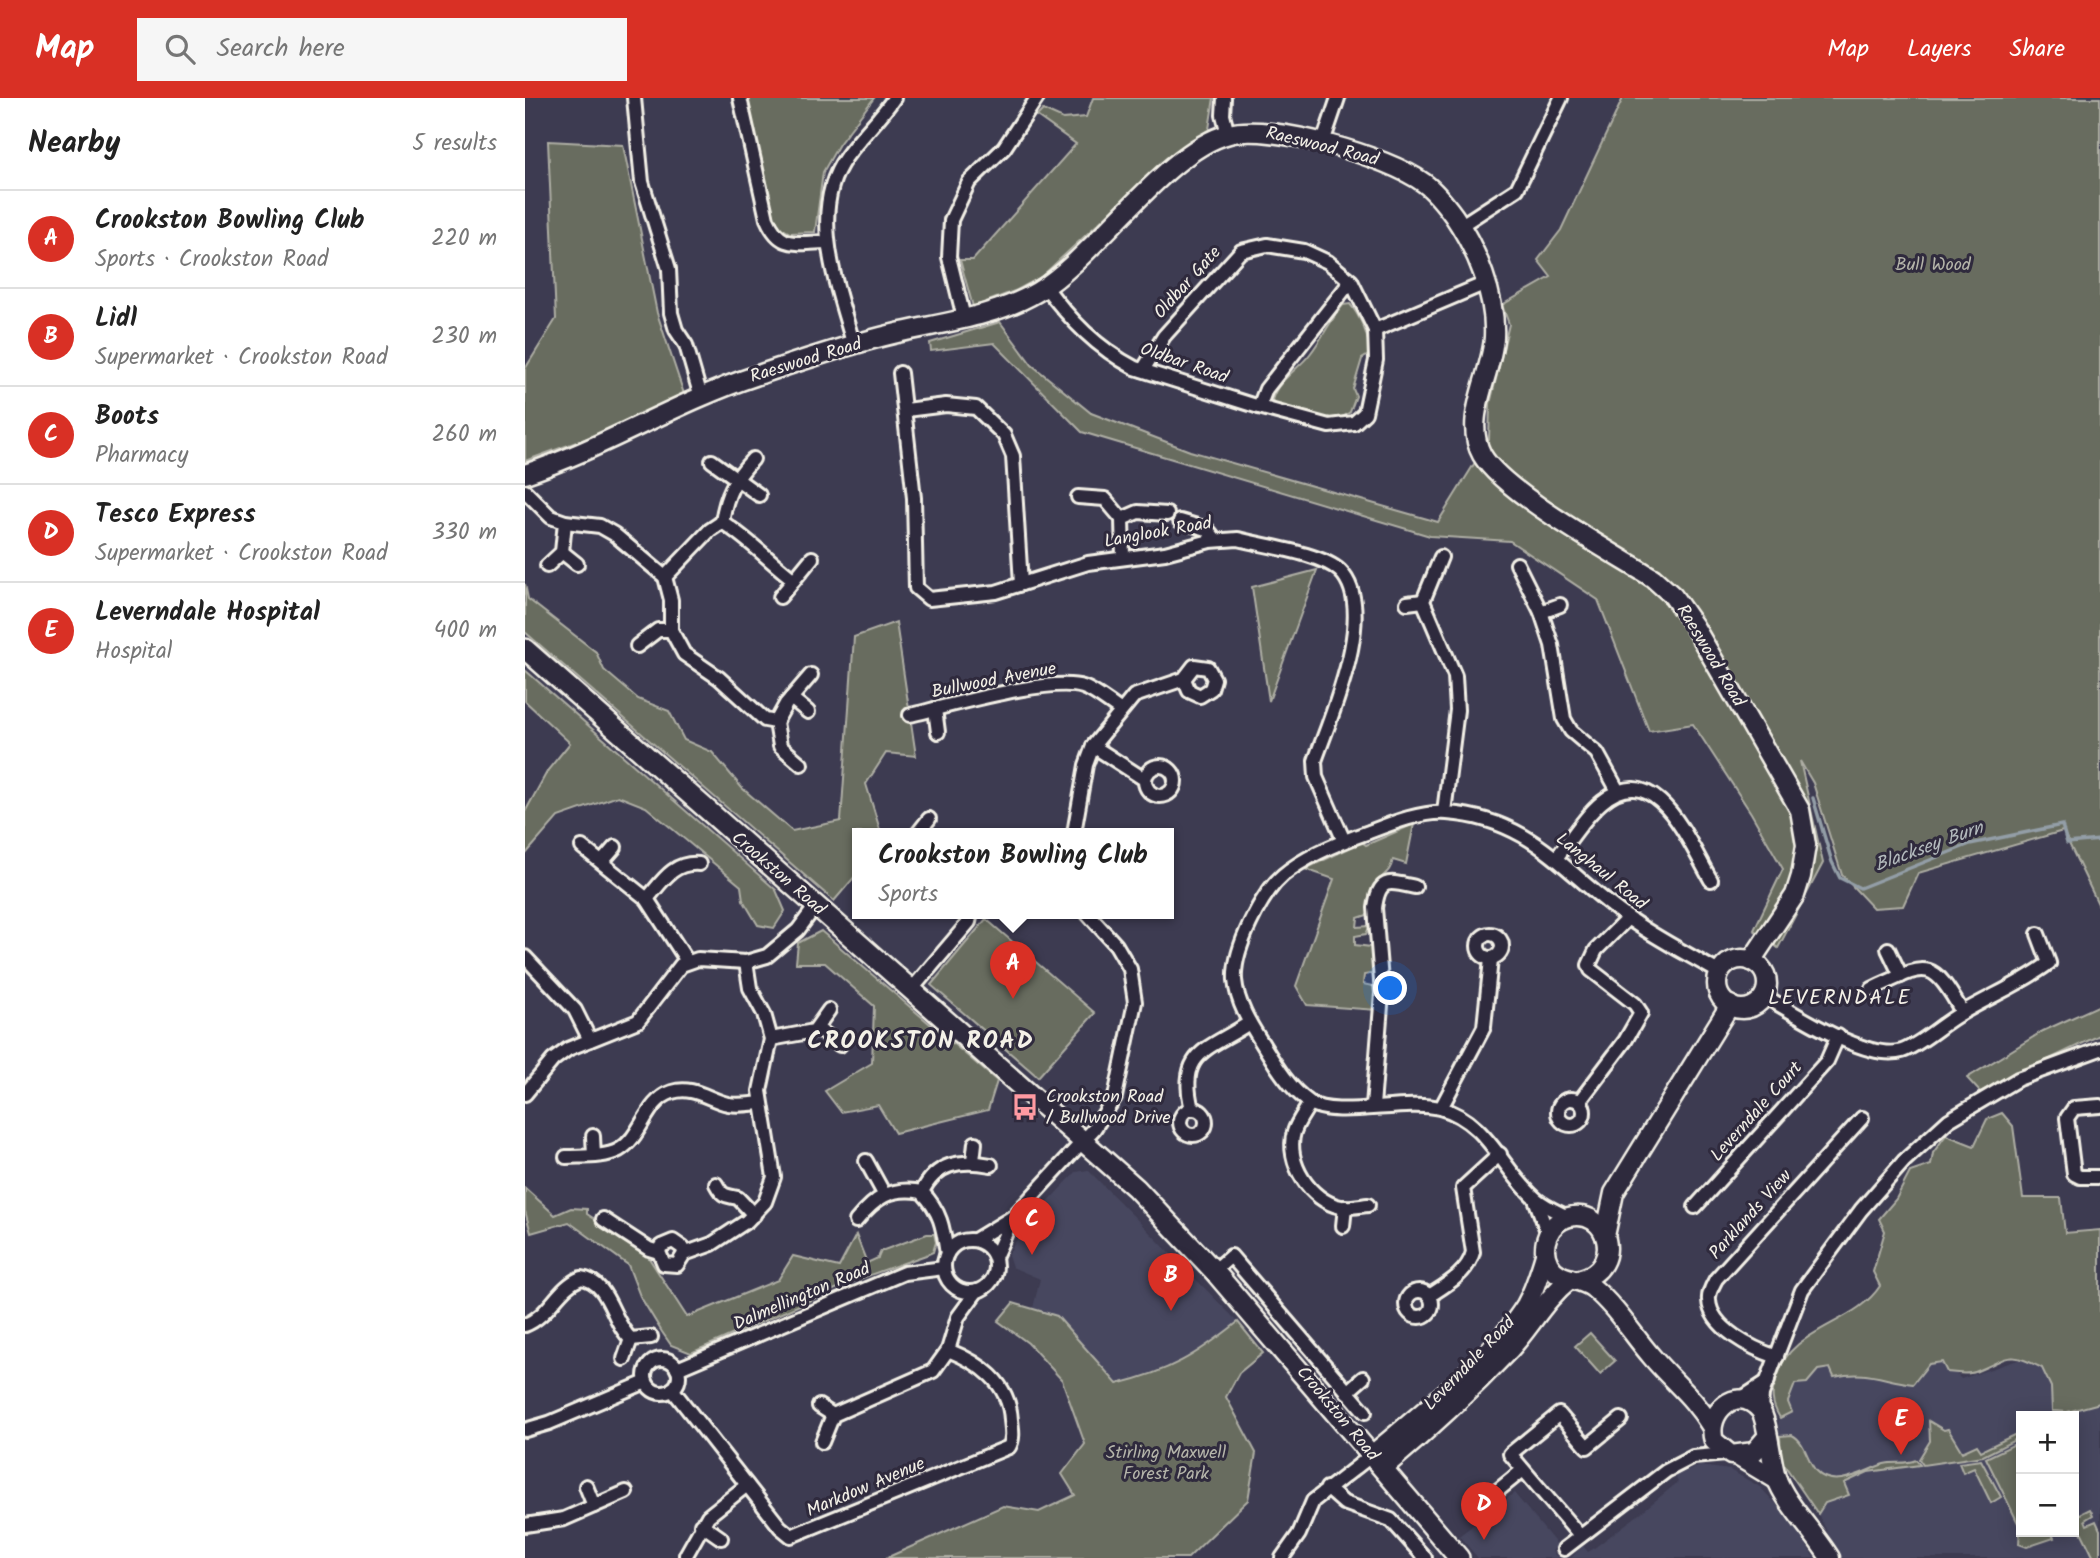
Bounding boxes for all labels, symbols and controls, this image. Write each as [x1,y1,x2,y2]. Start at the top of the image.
search box [137,18,627,81]
text: Map [35,23,95,76]
text: Search here [217,28,345,70]
icon: search [161,30,199,68]
text: Map [1827,30,1869,69]
text: Layers [1907,30,1971,69]
text: Share [2009,30,2065,69]
street label: Raeswood Road [1262,119,1382,175]
text: Nearby [28,120,120,168]
text: 5 results [412,126,497,162]
text: Crookston Bowling Club [95,200,365,242]
text: A [44,221,58,257]
text: 220 m [431,221,497,257]
street label: Oldbar Gate [1147,240,1229,326]
text: Sports · Crookston Road [95,242,329,278]
park label: Bull Wood [1895,251,1972,280]
text: Lidl [95,298,137,340]
text: B [44,319,58,355]
text: 230 m [431,319,497,355]
street label: Raeswood Road [747,330,866,392]
street label: Oldbar Road [1136,335,1233,393]
text: Supermarket · Crookston Road [95,340,388,376]
text: Boots [95,396,159,438]
text: C [44,417,58,453]
text: 260 m [432,417,497,453]
text: Pharmacy [95,438,188,474]
text: Tesco Express [95,494,256,536]
street label: Langlook Road [1102,509,1215,557]
text: D [43,515,59,551]
text: 330 m [432,515,497,551]
text: Supermarket · Crookston Road [95,536,388,572]
text: Leverndale Hospital [95,592,320,634]
street label: Raeswood Road [1668,599,1753,714]
text: E [45,613,57,649]
text: 400 m [434,613,497,649]
text: Hospital [95,634,172,670]
street label: Bullwood Avenue [929,655,1059,707]
water label: Blacksey Burn [1870,813,1989,881]
street label: Crookston Road [724,825,832,924]
street label: Langhaul Road [1549,826,1654,919]
popup [852,828,1174,919]
text: Crookston Bowling Club [878,835,1148,877]
text: Sports [878,877,938,913]
pin: A [990,941,1036,999]
your location [1373,971,1407,1005]
district label: LEVERNDALE [1768,982,1912,1015]
district label: CROOKSTON ROAD [807,1022,1035,1061]
street label: Leverndale Court [1704,1054,1811,1169]
place label: Crookston Road / Bullwood Drive [1046,1083,1171,1133]
bus stop icon: Crookston Road / Bullwood Drive [1010,1092,1040,1122]
street label: Parklands View [1702,1163,1800,1267]
pin: C [1009,1197,1055,1255]
pin: B [1148,1253,1194,1311]
street label: Dalmellington Road [729,1255,876,1339]
street label: Leverndale Road [1417,1309,1524,1418]
street label: Crookston Road [1288,1360,1386,1469]
pin: E [1878,1397,1924,1455]
map controls [2016,1411,2079,1537]
button: + [2016,1411,2079,1474]
park label: Stirling Maxwell Forest Park [1106,1439,1227,1489]
street label: Markdow Avenue [802,1450,930,1526]
button: − [2016,1474,2079,1537]
pin: D [1461,1482,1507,1540]

